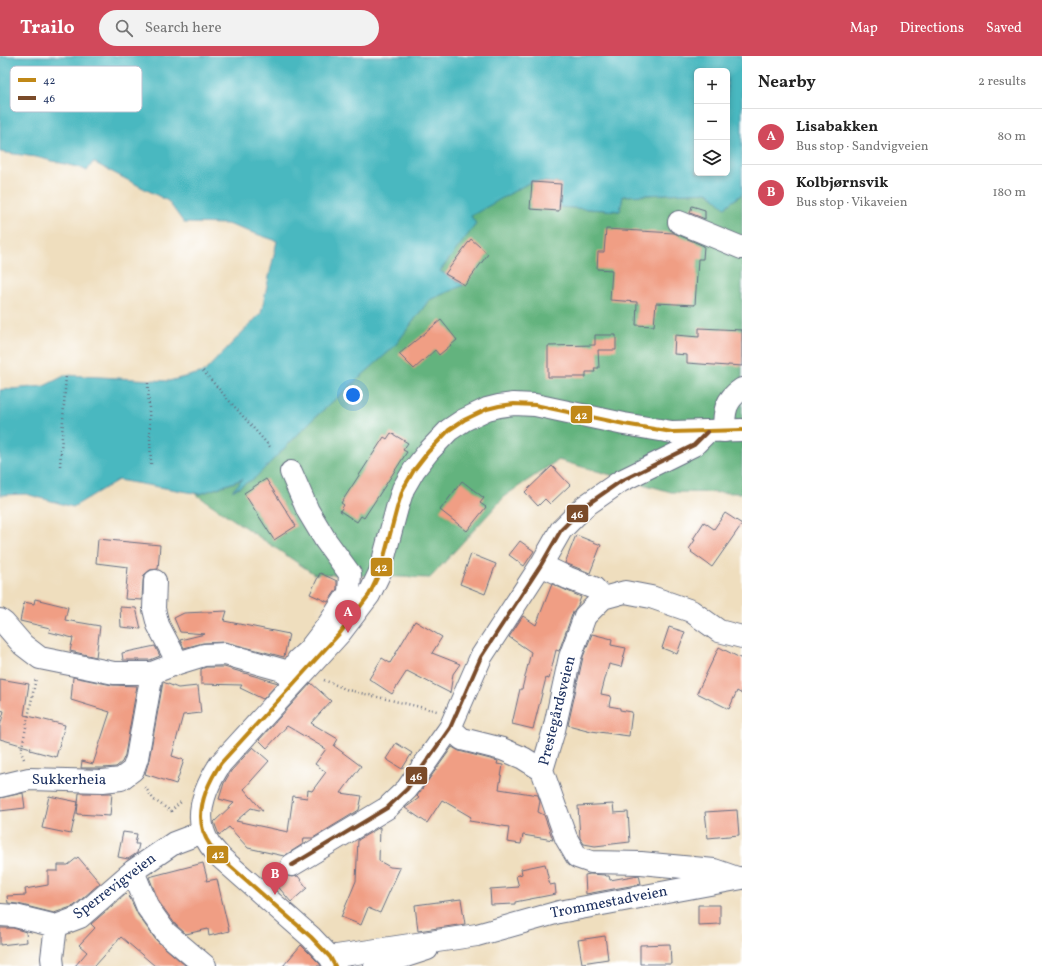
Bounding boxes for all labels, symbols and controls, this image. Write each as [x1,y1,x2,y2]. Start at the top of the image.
search box [99,10,379,46]
text: Trailo [20,15,75,41]
icon: search [113,17,135,39]
text: Search here [145,18,222,39]
text: Map [850,19,878,38]
text: Directions [900,19,964,38]
text: Saved [986,19,1022,38]
legend [10,66,142,112]
map controls [694,68,730,176]
button: + [694,68,730,104]
text: Nearby [758,71,816,94]
text: 2 results [978,73,1026,91]
text: 42 [43,74,56,89]
text: 46 [43,92,55,107]
button: − [694,104,730,140]
text: Lisabakken [796,117,878,138]
text: A [766,128,776,146]
text: 80 m [997,128,1026,146]
text: Bus stop · Sandvigveien [796,138,929,156]
button: layers [694,140,730,176]
text: Kolbjørnsvik [796,173,888,194]
text: B [767,184,775,202]
text: 180 m [992,184,1026,202]
text: Bus stop · Vikaveien [796,194,907,212]
your location [343,385,363,405]
line badge: 42 [570,405,593,424]
text: 42 [575,409,587,424]
line badge: 46 [566,504,589,523]
text: 46 [571,508,583,523]
line badge: 42 [370,557,393,577]
text: 42 [375,561,387,576]
pin: A [335,600,361,633]
street label: Prestegårdsveien [534,654,582,768]
line badge: 46 [405,766,428,785]
street label: Sukkerheia [32,770,106,791]
text: 46 [410,770,422,785]
line badge: 42 [206,845,229,864]
text: 42 [212,848,224,863]
street label: Sperrevigveien [69,849,161,925]
pin: B [262,862,288,895]
street label: Trommestadveien [548,881,670,925]

